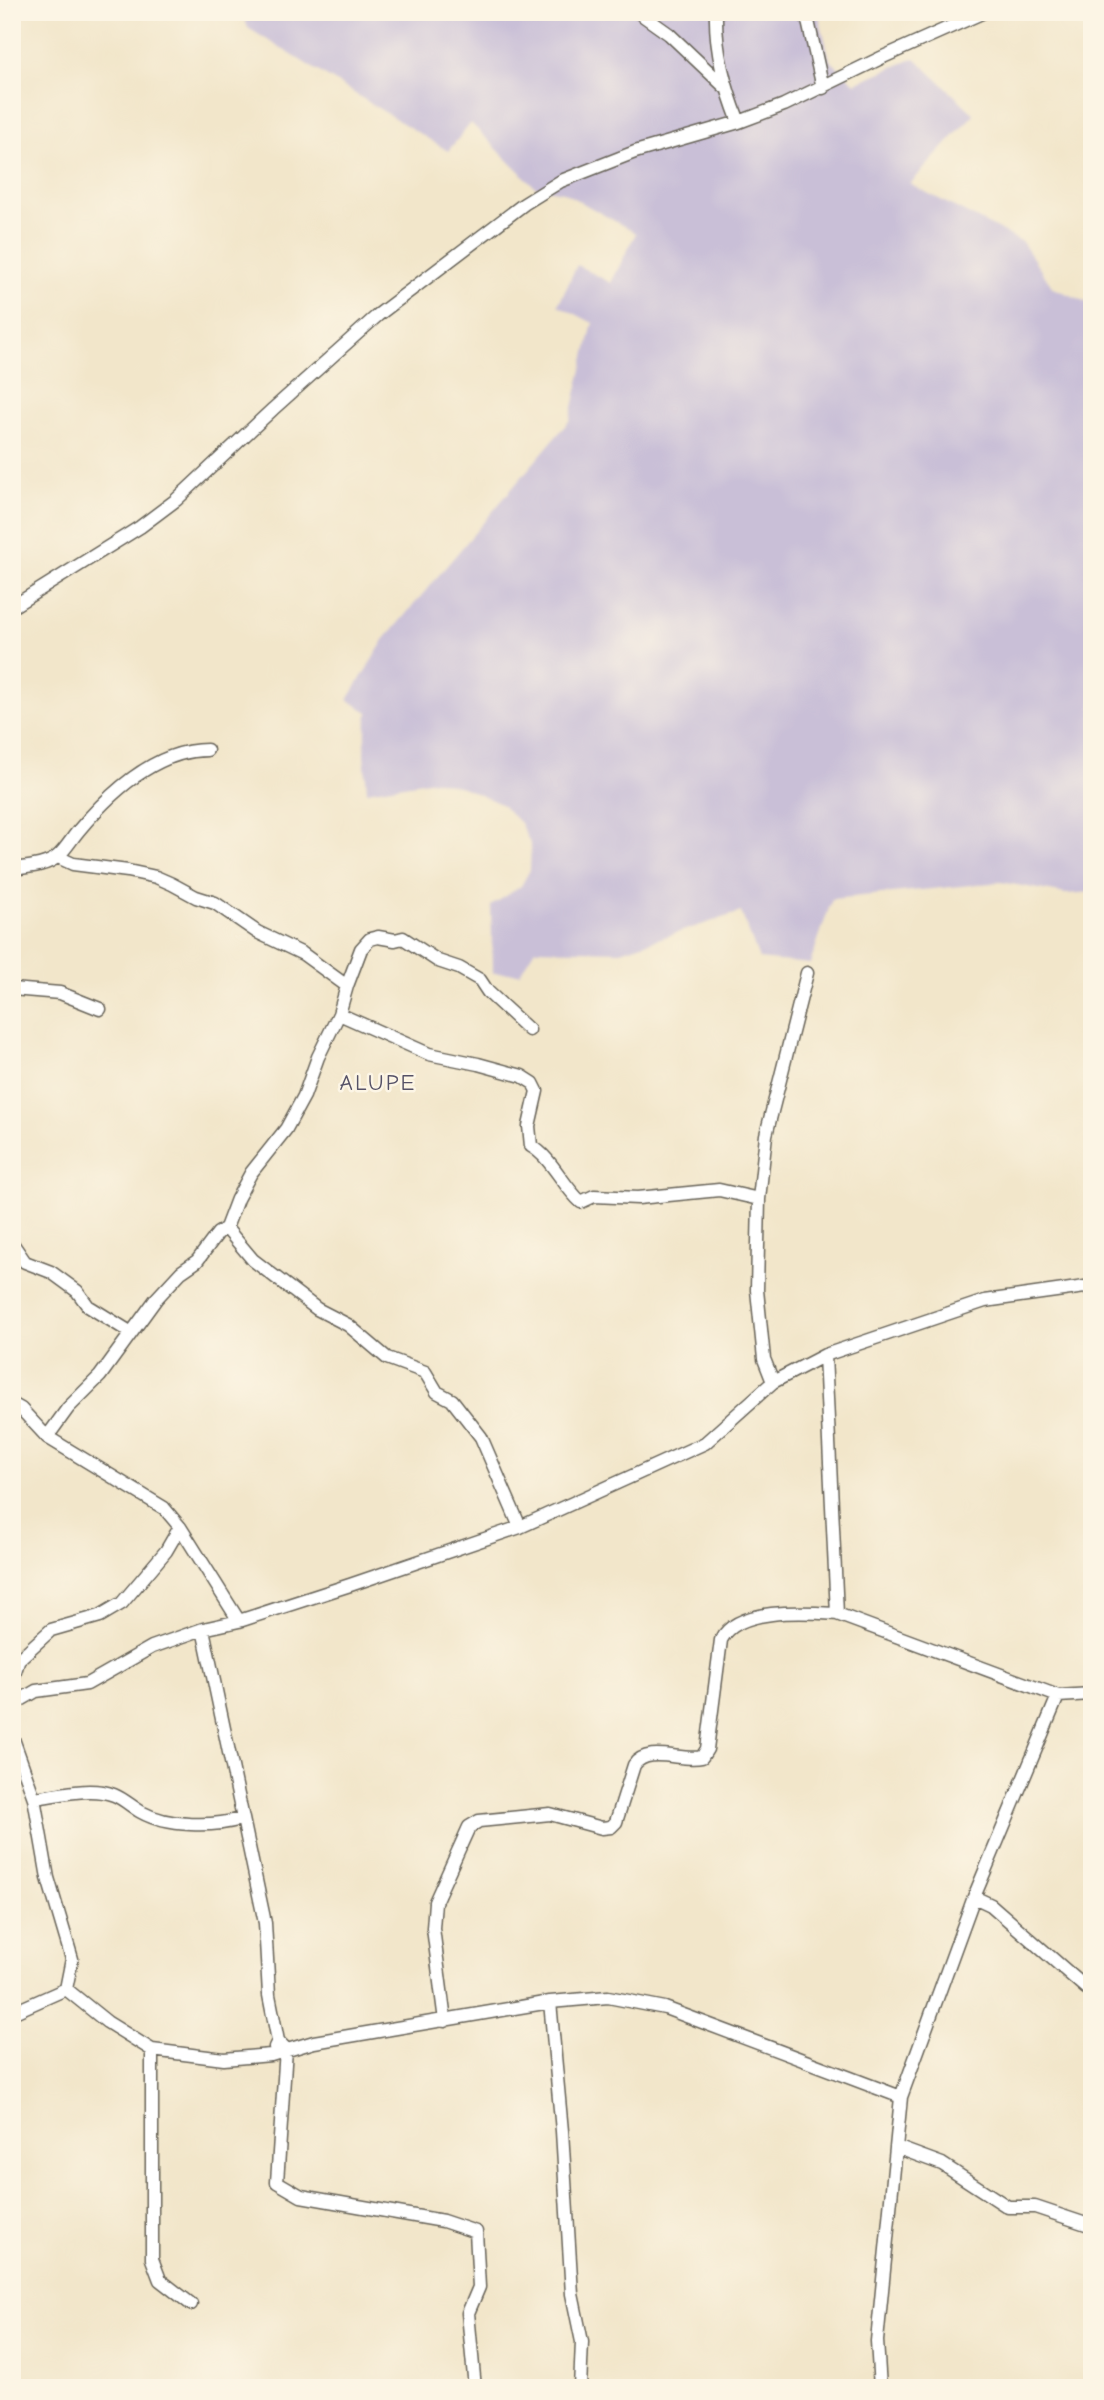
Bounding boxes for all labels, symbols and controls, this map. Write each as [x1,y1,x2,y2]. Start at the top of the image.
district label: ALUPE [340,1069,416,1096]

